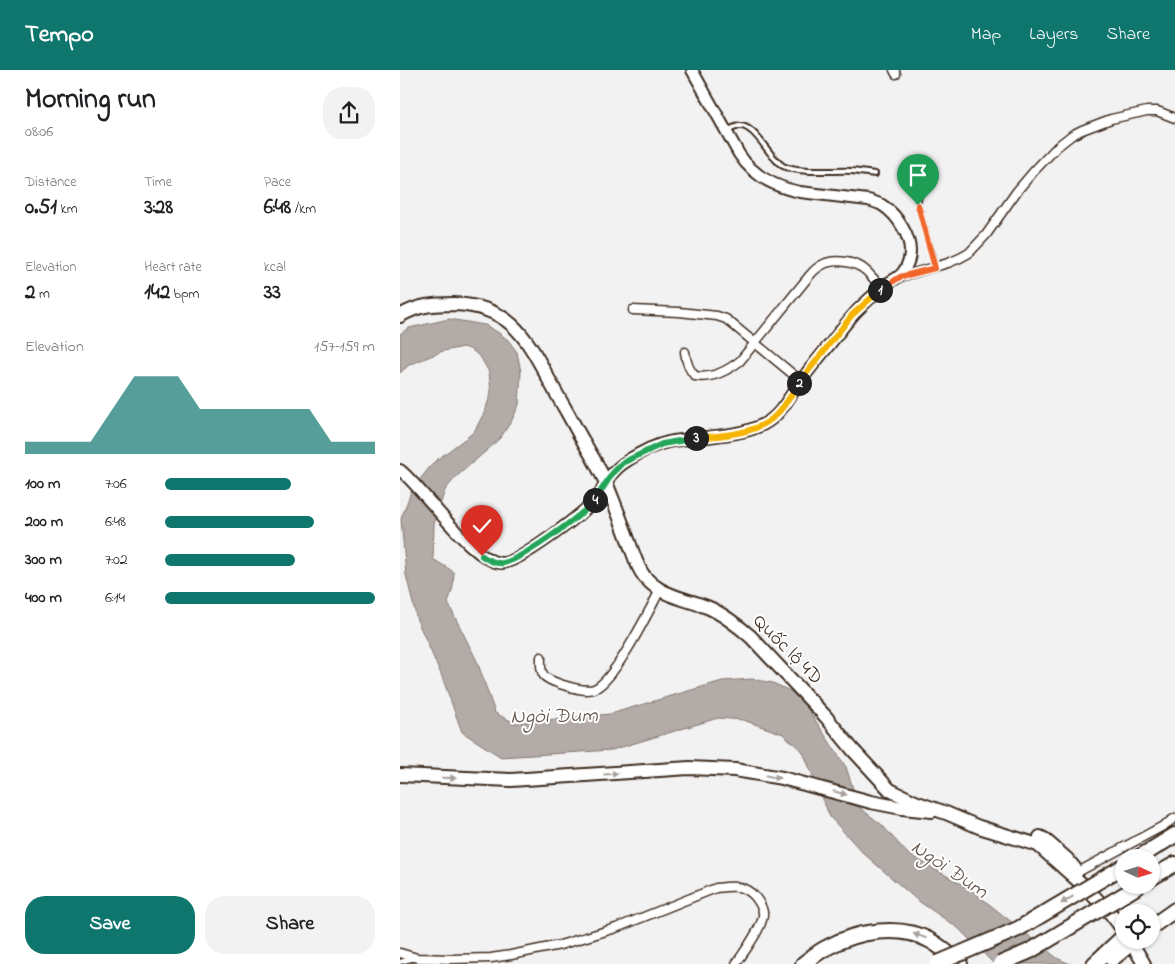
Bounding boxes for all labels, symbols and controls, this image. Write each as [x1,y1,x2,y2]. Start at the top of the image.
text: Tempo [25,18,94,53]
text: Map [971,22,1001,48]
text: Layers [1029,22,1079,48]
text: Share [1107,22,1150,48]
text: Morning run [25,80,156,121]
button: share [323,87,375,139]
text: 08:06 [25,120,53,144]
pin [897,154,939,205]
icon: arrive [904,161,932,189]
text: Distance [25,172,77,193]
text: Time [144,172,172,193]
text: Pace [264,172,291,193]
text: 0.51 [25,193,57,223]
text: 3:28 [144,193,173,223]
text: 6:48 [264,193,291,223]
text: km [57,199,78,220]
text: /km [291,199,316,220]
text: Elevation [25,257,76,278]
text: Heart rate [144,257,202,278]
text: kcal [264,257,286,278]
text: 2 [25,278,35,308]
text: 142 [144,278,170,308]
text: 33 [264,278,281,308]
pin: 1 [868,278,892,302]
text: 1 [878,280,883,301]
text: m [35,284,50,305]
text: bpm [170,284,199,305]
text: Elevation [25,335,84,359]
text: 157–159 m [314,335,375,359]
pin: 2 [786,370,812,396]
text: 2 [796,373,803,394]
pin: 3 [684,426,708,450]
text: 3 [694,428,699,449]
text: 100 m [25,472,60,496]
text: 7:06 [105,472,127,496]
pin: 4 [582,488,608,512]
text: 4 [593,490,598,511]
pin [461,505,503,556]
text: 200 m [25,510,63,534]
text: 6:48 [105,510,126,534]
icon: check [468,512,496,540]
text: 300 m [25,548,62,572]
text: 7:02 [105,548,128,572]
text: 400 m [25,586,62,610]
text: 6:14 [105,586,125,610]
street label: Quốc lộ 4D [745,608,829,692]
water label: Ngòi Đum [510,701,599,734]
one-way arrow [603,769,619,777]
one-way arrow [765,773,781,781]
one-way arrow [441,774,457,782]
one-way arrow [832,789,847,797]
water label: Ngòi Đum [904,833,994,908]
north arrow [1115,849,1160,894]
map controls [1115,849,1160,949]
button: Save [25,896,195,954]
button: Share [205,896,375,954]
one-way arrow [1061,896,1074,905]
button: locate [1115,904,1160,949]
one-way arrow [912,932,927,940]

